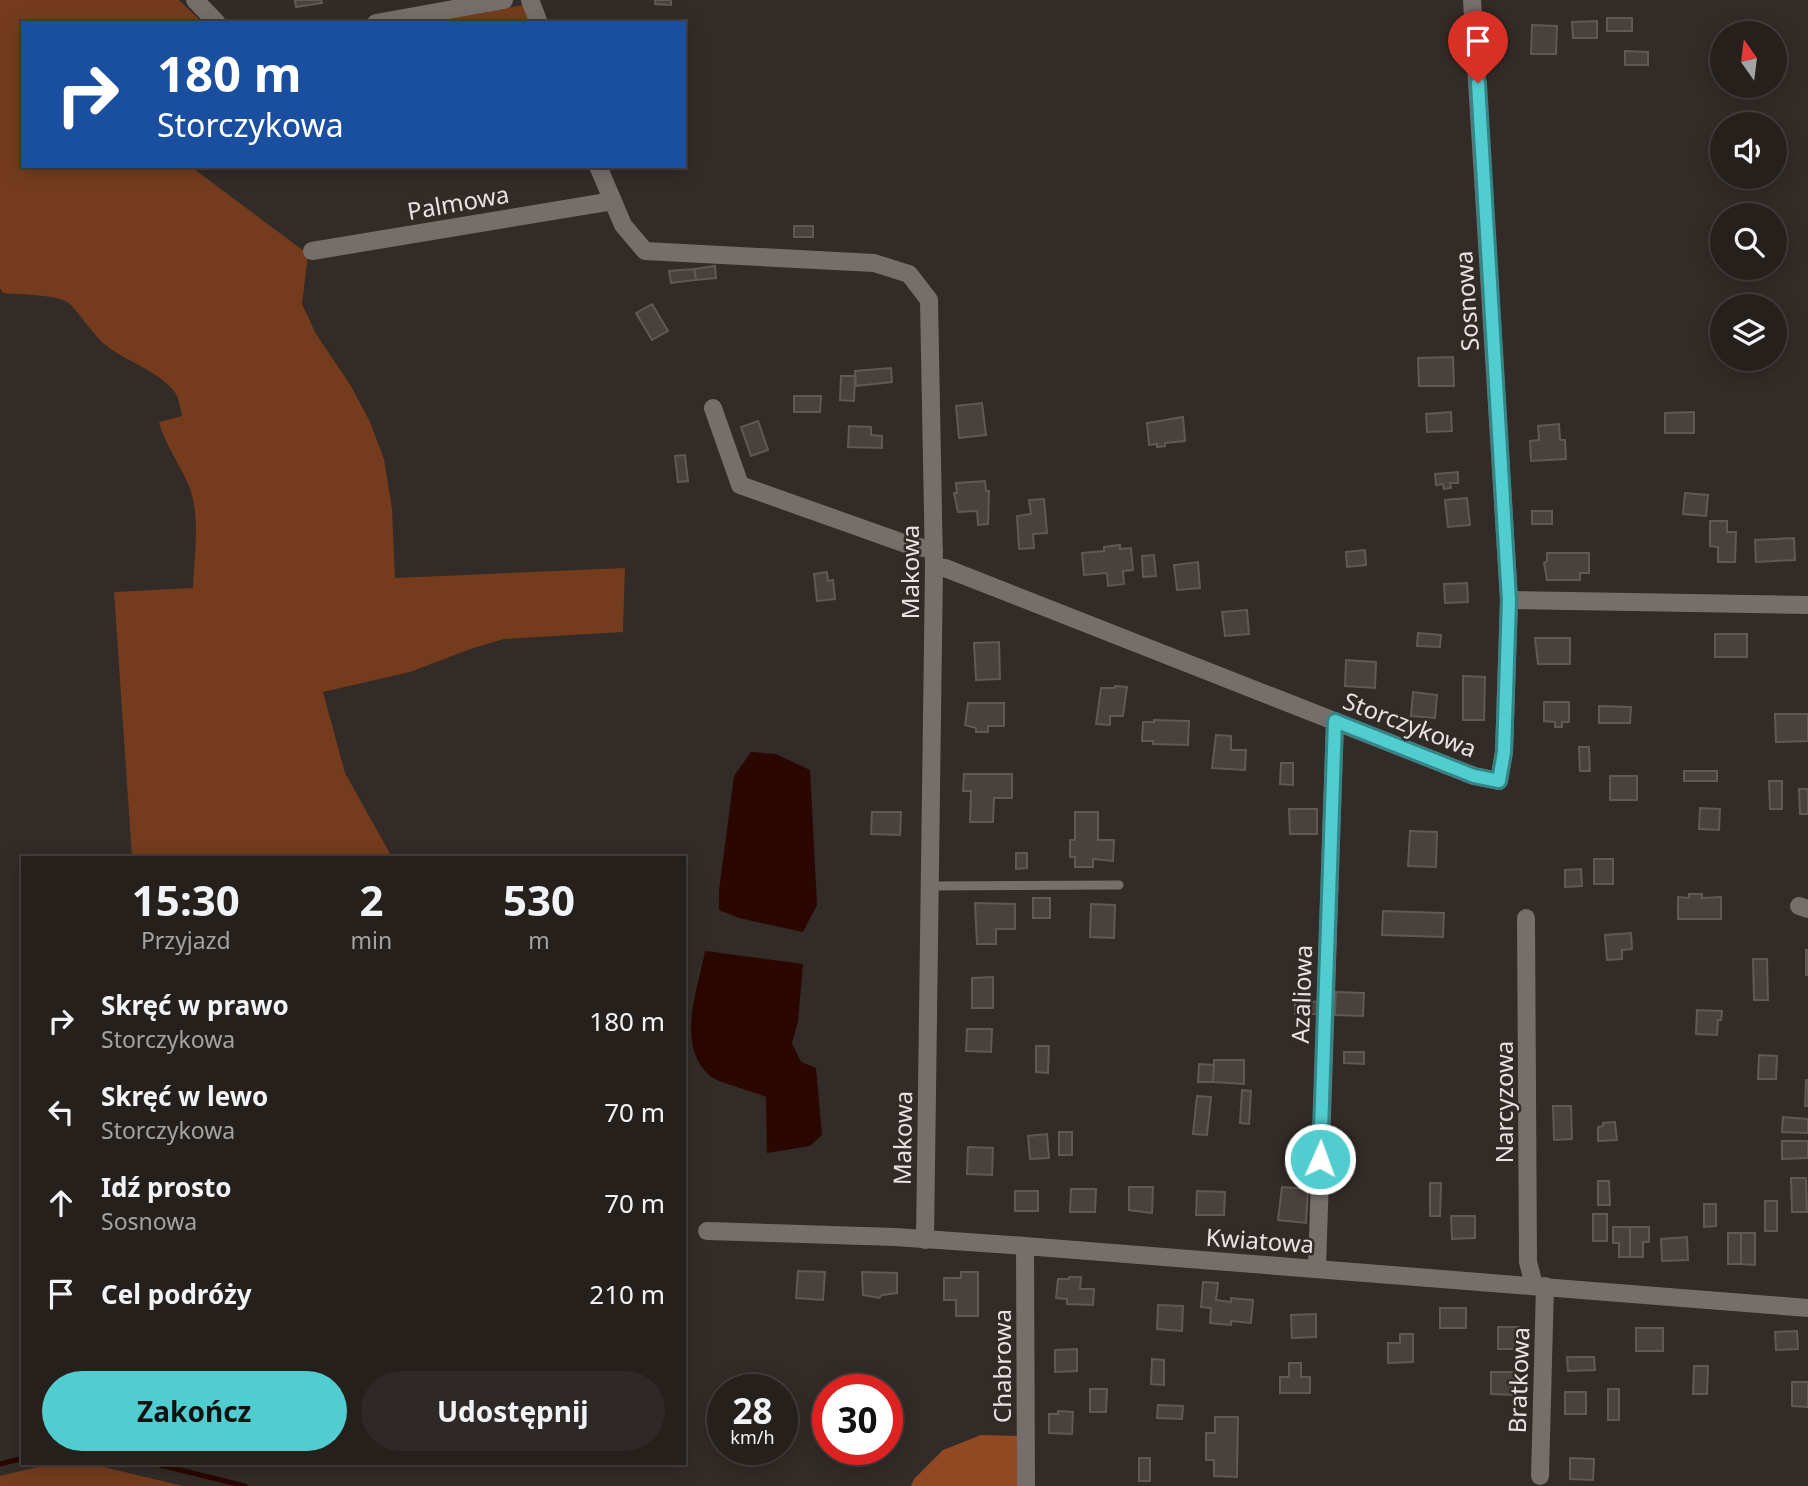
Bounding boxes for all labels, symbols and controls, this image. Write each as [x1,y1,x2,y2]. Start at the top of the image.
pin [1448,11,1508,83]
north arrow [1710,21,1787,98]
map controls [1710,21,1787,371]
icon: arrive [1459,22,1497,60]
text: 180 m [157,40,302,106]
icon: right [42,49,133,140]
text: Storczykowa [157,103,344,146]
button: sound [1710,112,1787,189]
street label: Palmowa [404,177,512,227]
button: search [1710,203,1787,280]
street label: Sosnowa [1446,250,1486,352]
button: layers [1710,294,1787,371]
street label: Makowa [893,525,926,619]
street label: Storczykowa [1339,684,1481,764]
text: 15:30 [132,871,240,928]
text: 2 [359,871,383,928]
text: 530 [503,871,575,928]
text: Przyjazd [141,924,231,956]
text: min [351,924,392,956]
text: m [528,924,550,956]
street label: Azaliowa [1283,944,1319,1044]
text: Skręć w prawo [101,987,289,1023]
icon: right [42,1002,80,1040]
text: 180 m [589,1003,665,1039]
text: Storczykowa [101,1023,235,1055]
street label: Narcyzowa [1487,1041,1520,1163]
text: Skręć w lewo [101,1078,268,1114]
street label: Makowa [885,1091,919,1185]
icon: left [42,1093,80,1131]
text: 70 m [604,1094,665,1130]
text: Storczykowa [101,1114,235,1146]
position arrow [1283,1122,1357,1196]
text: Idź prosto [101,1169,232,1205]
icon: ahead [42,1184,80,1222]
text: 70 m [604,1185,665,1221]
text: Sosnowa [101,1205,197,1237]
street label: Kwiatowa [1205,1220,1315,1260]
icon: arrive [42,1275,80,1313]
text: Cel podróży [101,1276,252,1312]
text: 210 m [589,1276,665,1312]
street label: Chabrowa [985,1309,1018,1423]
street label: Bratkowa [1500,1326,1536,1434]
button: Zakończ [42,1371,347,1451]
button: Udostępnij [361,1371,665,1451]
speed limit sign: 30 [812,1374,903,1465]
text: 28 [732,1387,773,1434]
text: km/h [730,1425,775,1449]

